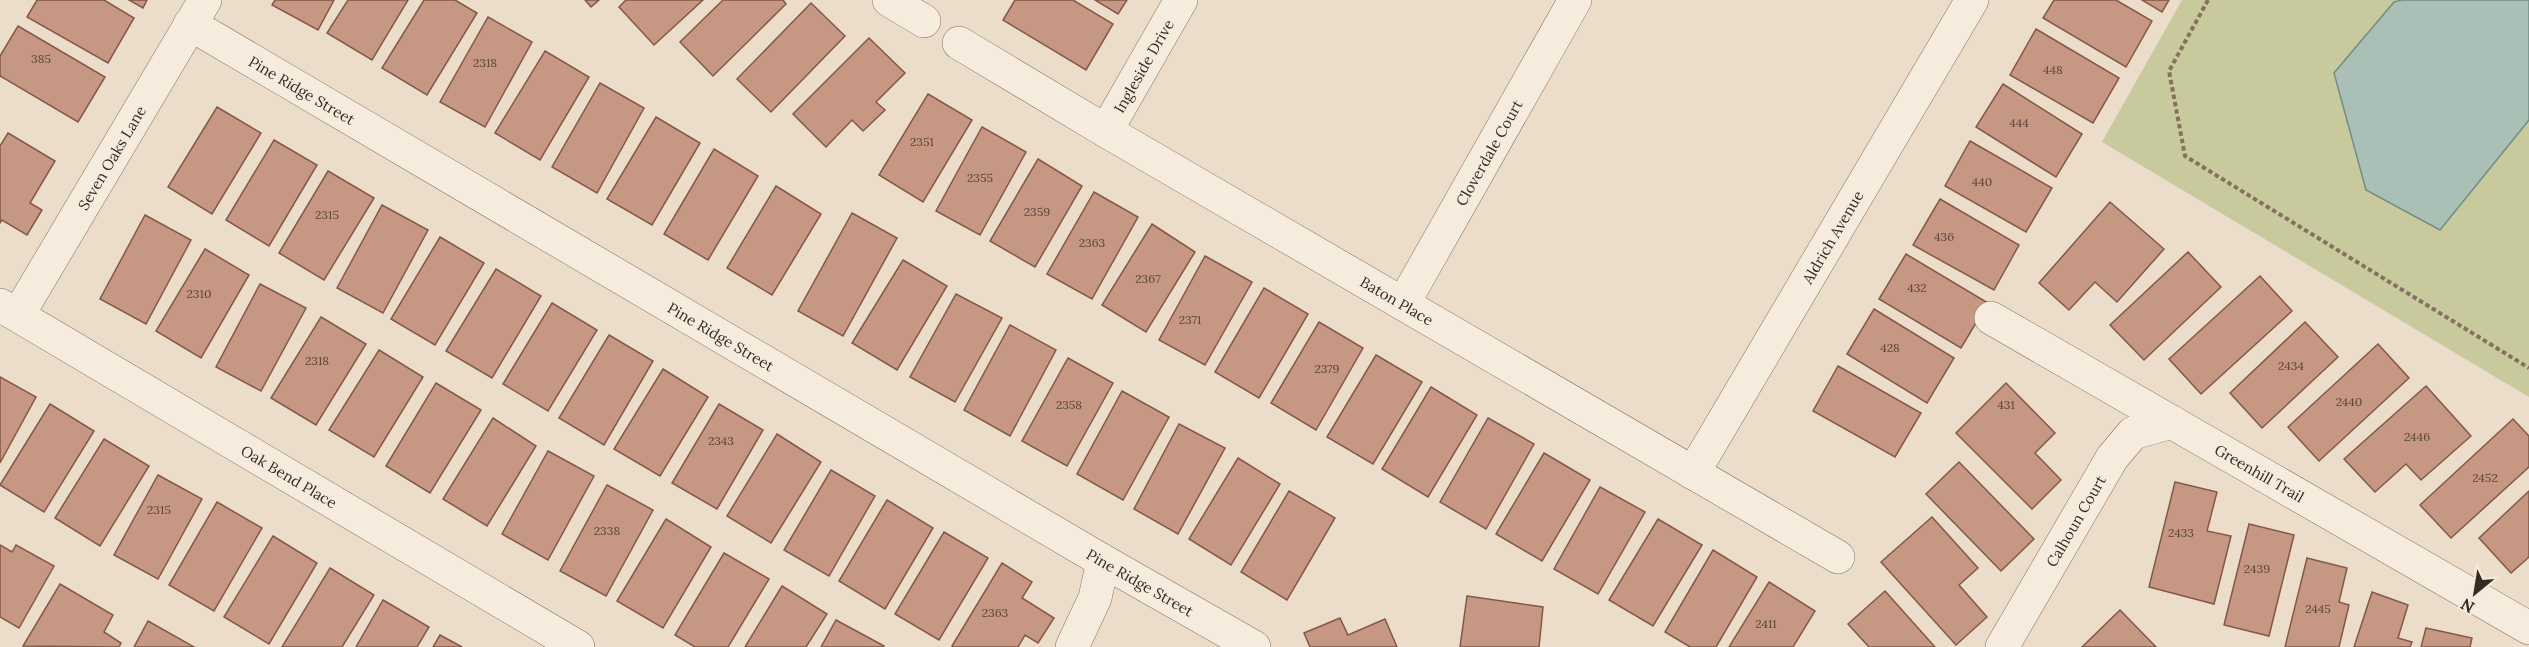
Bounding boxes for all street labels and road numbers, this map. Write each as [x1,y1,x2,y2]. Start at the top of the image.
street label: Ingleside Drive [1109,16,1178,116]
street label: Pine Ridge Street [246,51,359,129]
street label: Cloverdale Court [1451,96,1526,209]
street label: Seven Oaks Lane [73,102,150,213]
street label: Aldrich Avenue [1797,187,1867,288]
street label: Baton Place [1357,272,1437,329]
street label: Pine Ridge Street [664,298,778,375]
street label: Greenhill Trail [2211,439,2308,506]
street label: Oak Bend Place [238,440,341,512]
street label: Calhoun Court [2041,471,2110,570]
street label: Pine Ridge Street [1083,544,1197,620]

